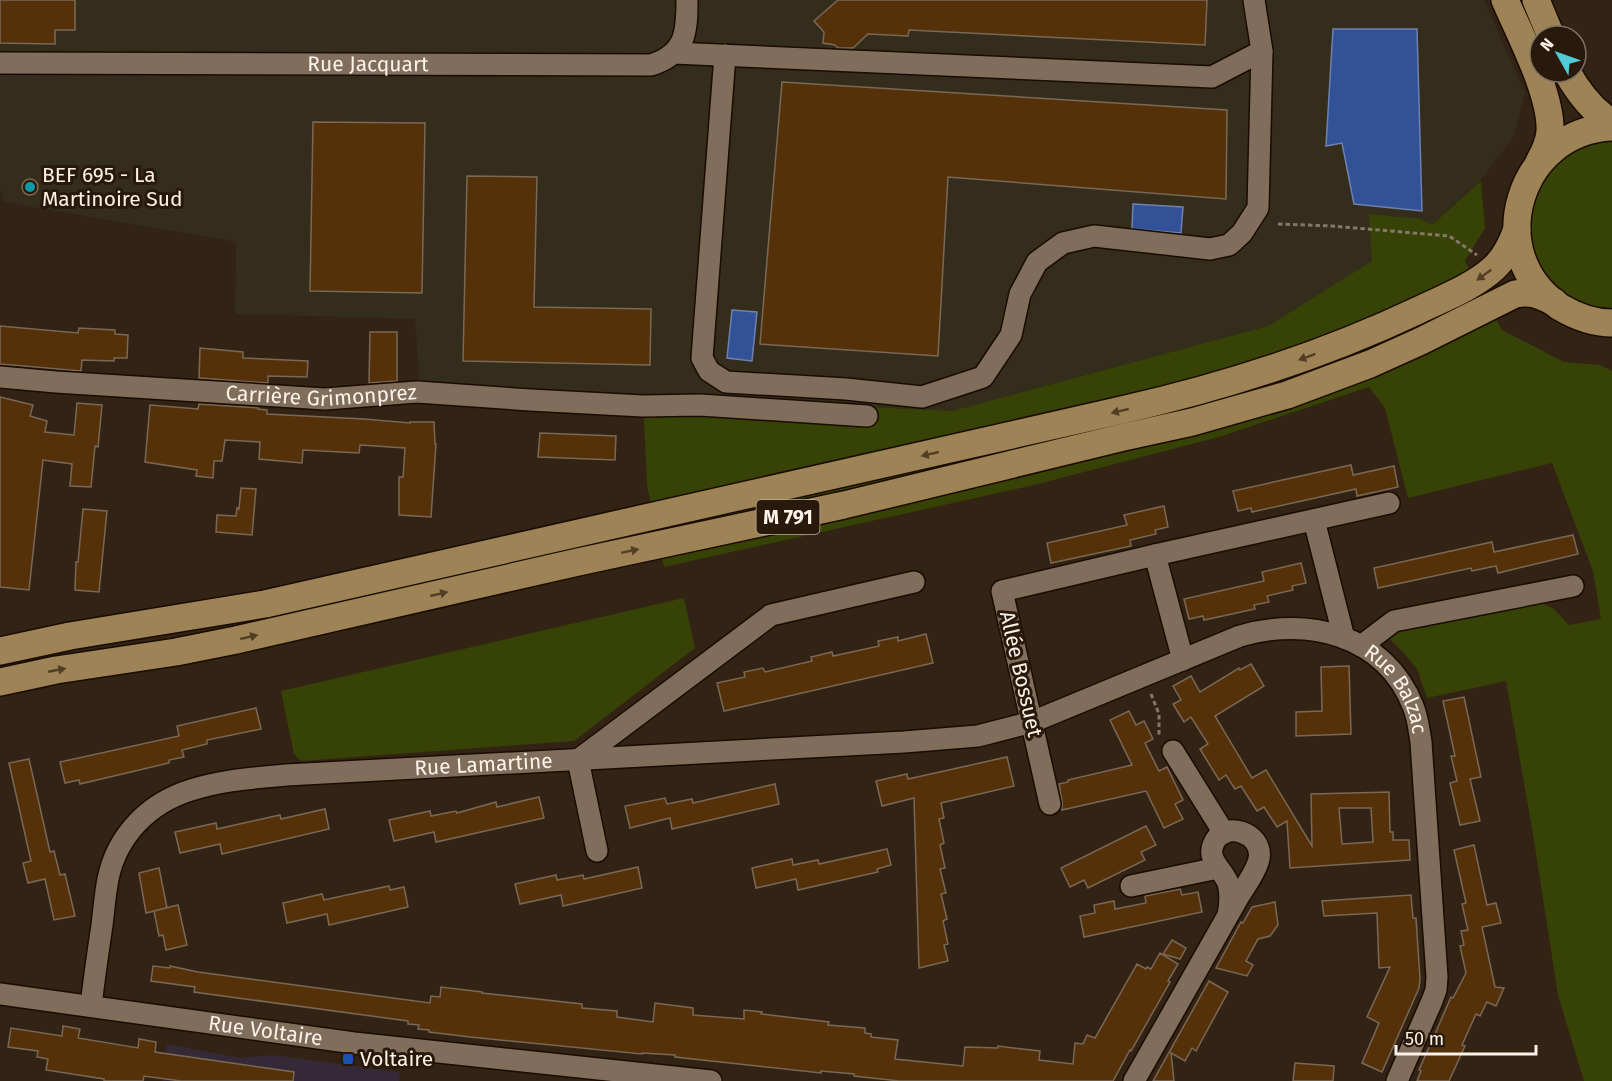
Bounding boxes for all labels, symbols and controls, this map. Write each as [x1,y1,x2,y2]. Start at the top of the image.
north arrow [1528,24,1588,84]
text: N [1536,35,1558,55]
street label: Rue Jacquart [307,51,429,77]
place label: BEF 695 - La Martinoire Sud [42,162,183,212]
marker: BEF 695 - La Martinoire Sud [23,180,37,194]
one-way arrow [1476,269,1491,281]
one-way arrow [1298,352,1316,362]
street label: Carrière Grimonprez [225,379,418,412]
one-way arrow [1110,407,1129,416]
one-way arrow [920,449,939,459]
road number: M 791 [756,500,820,534]
one-way arrow [620,546,639,555]
one-way arrow [430,589,449,598]
street label: Allée Bossuet [994,609,1048,740]
one-way arrow [240,632,259,642]
street label: Rue Balzac [1359,638,1433,736]
one-way arrow [48,665,67,674]
street label: Rue Lamartine [414,748,553,781]
street label: Rue Voltaire [207,1010,324,1052]
scale bar [1396,1018,1536,1056]
text: 50 m [1405,1028,1444,1050]
place label: Voltaire [360,1046,433,1072]
marker: Voltaire [341,1052,355,1066]

